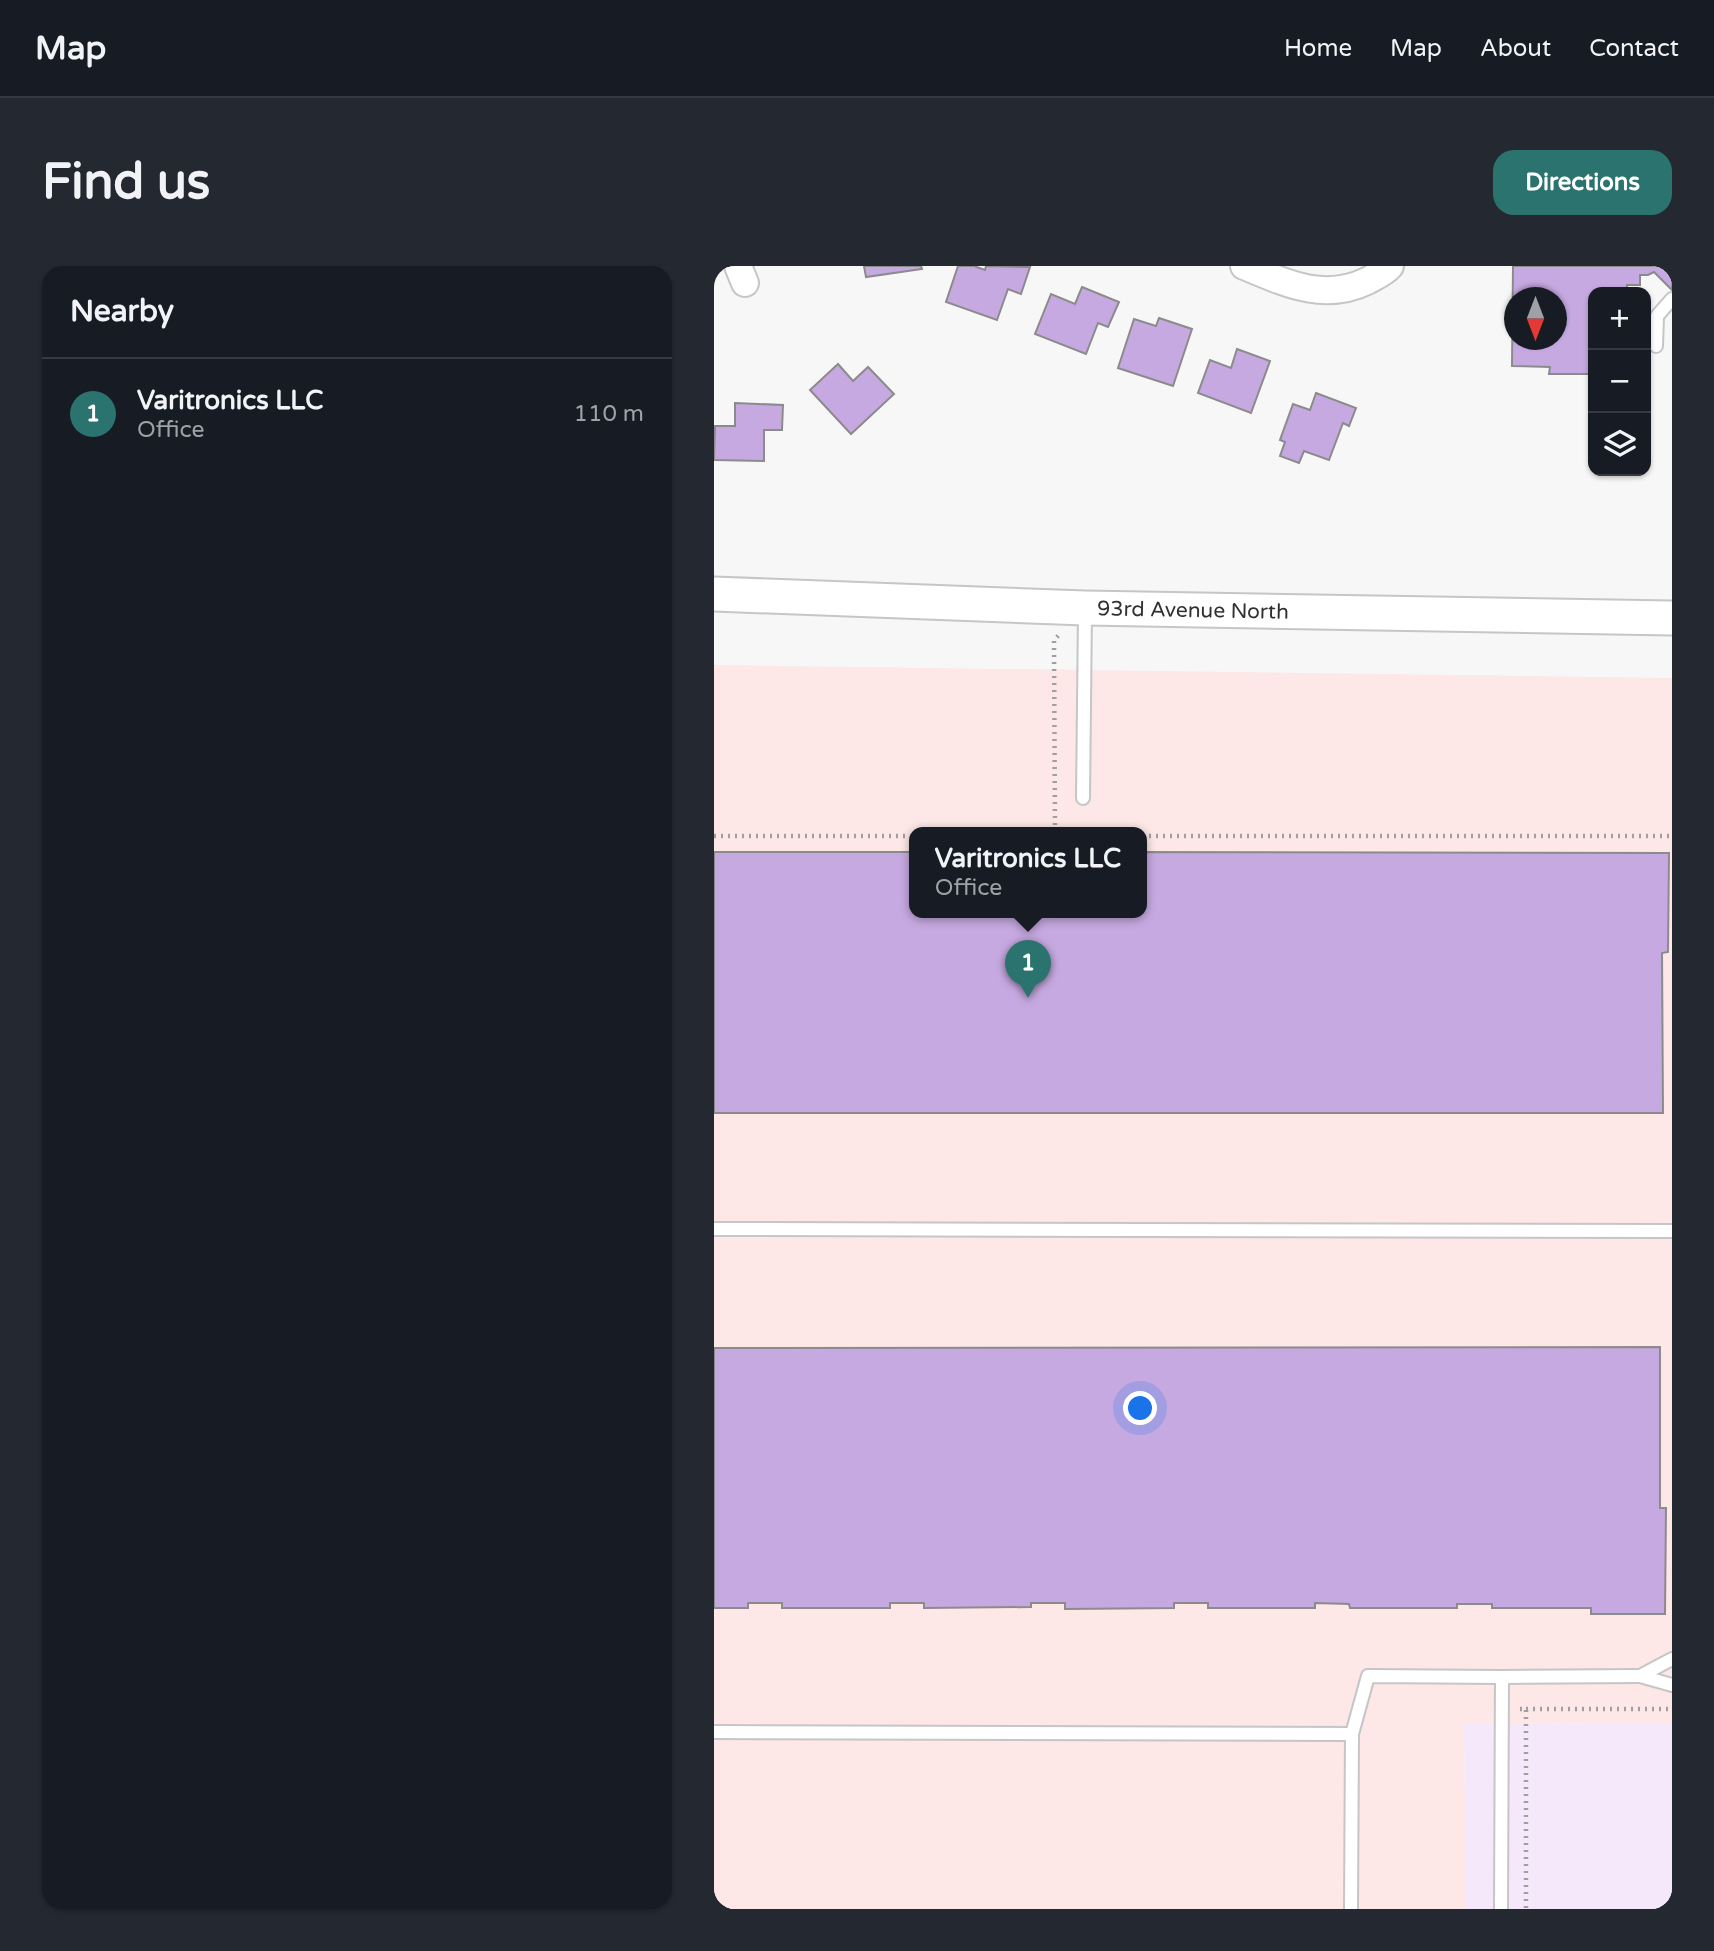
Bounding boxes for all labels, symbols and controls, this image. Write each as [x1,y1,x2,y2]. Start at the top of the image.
text: Map [35,29,106,68]
text: Home [1284,34,1352,63]
text: Map [1390,34,1442,63]
text: About [1480,34,1551,63]
text: Contact [1589,34,1679,63]
button: Directions [1493,150,1672,215]
text: Find us [42,153,210,212]
north arrow [1504,287,1567,350]
map controls [1588,287,1651,476]
button: + [1588,287,1651,350]
text: Nearby [70,293,174,330]
button: − [1588,350,1651,413]
text: Varitronics LLC [137,385,323,416]
text: 1 [86,400,100,428]
text: 110 m [574,400,644,428]
button: layers [1588,413,1651,476]
text: Office [137,416,205,444]
street label: 93rd Avenue North [1097,596,1289,625]
popup [909,827,1147,918]
text: Varitronics LLC [935,843,1121,874]
text: Office [935,874,1002,902]
pin: 1 [1005,940,1051,998]
your location [1123,1391,1157,1425]

